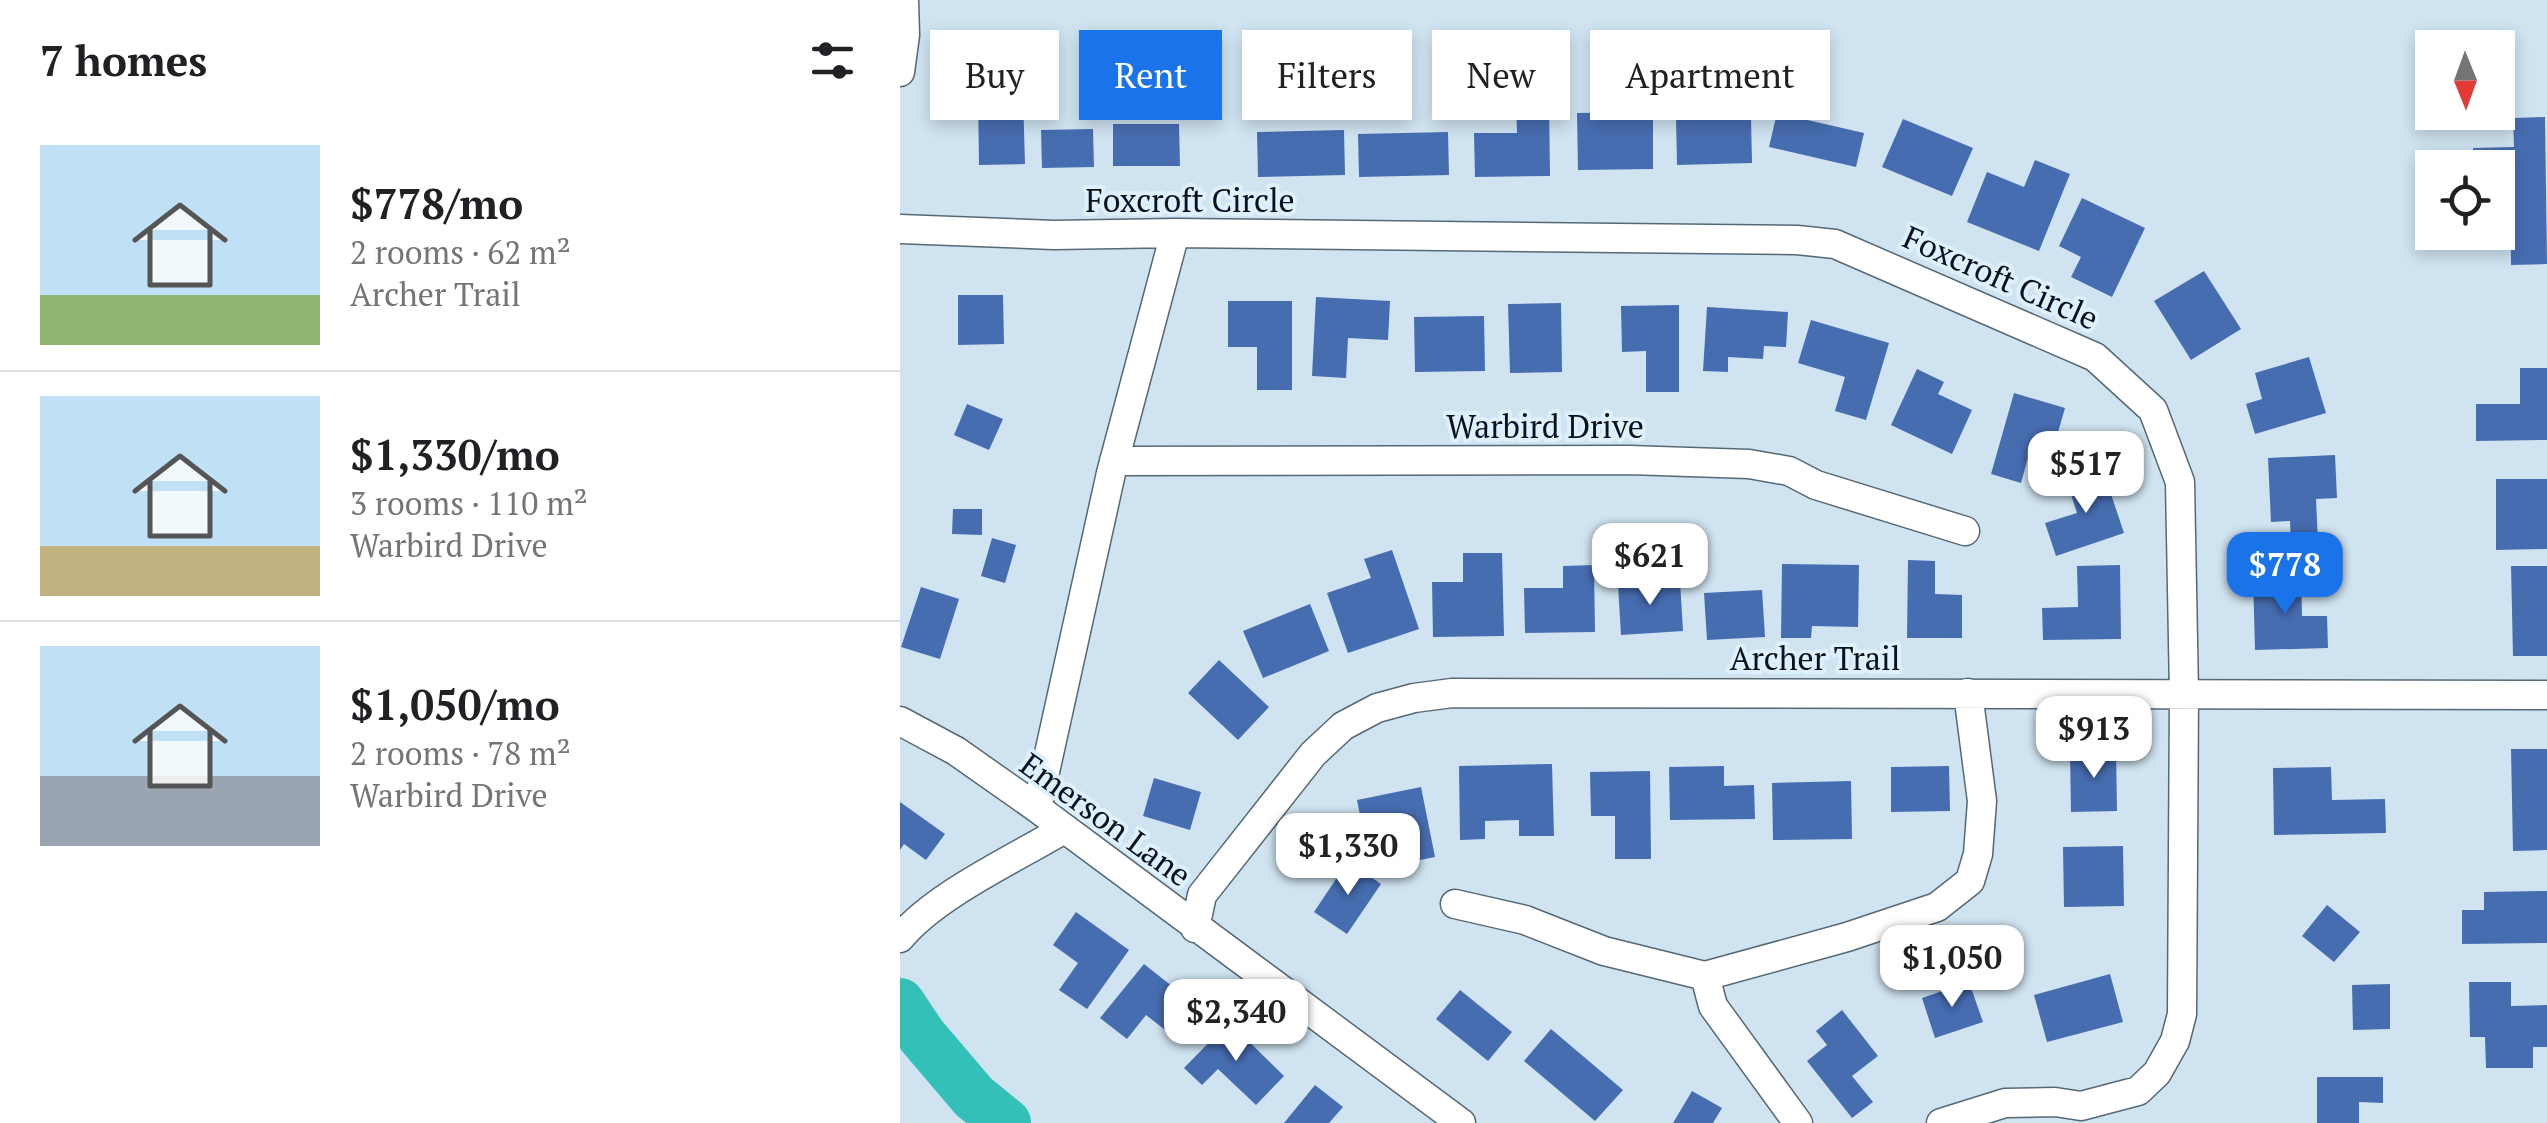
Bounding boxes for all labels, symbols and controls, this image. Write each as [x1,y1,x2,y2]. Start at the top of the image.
chip: Buy [930,30,1059,120]
chip: Rent [1079,30,1222,120]
chip: Filters [1242,30,1412,120]
chip: New [1432,30,1570,120]
chip: Apartment [1590,30,1830,120]
north arrow [2415,30,2515,130]
map controls [2415,30,2515,250]
text: 7 homes [40,32,207,88]
icon: filters [805,33,860,88]
button: locate [2415,150,2515,250]
text: $778/mo [350,175,523,231]
street label: Foxcroft Circle [1085,179,1295,221]
icon: home [120,185,240,305]
street label: Foxcroft Circle [1897,215,2105,339]
text: 2 rooms · 62 m² [350,231,571,273]
text: Archer Trail [350,273,521,315]
street label: Warbird Drive [1446,405,1644,447]
text: $1,330/mo [350,426,560,482]
pin: $517 [2027,431,2145,516]
icon: home [120,436,240,556]
text: $517 [2050,442,2122,484]
text: 3 rooms · 110 m² [350,482,588,524]
pin: $621 [1591,523,1709,608]
text: Warbird Drive [350,524,547,566]
pin: $778 [2226,532,2344,617]
text: $621 [1614,534,1686,576]
text: $778 [2249,543,2321,585]
street label: Archer Trail [1730,637,1900,679]
text: $1,050/mo [350,676,560,732]
icon: home [120,686,240,806]
pin: $913 [2035,696,2153,781]
text: $913 [2058,707,2130,749]
text: 2 rooms · 78 m² [350,732,571,774]
street label: Emerson Lane [1012,743,1200,895]
text: Warbird Drive [350,774,547,816]
pin: $1,330 [1267,813,1429,898]
text: $1,330 [1298,824,1398,866]
pin: $1,050 [1871,925,2033,1010]
text: $1,050 [1902,936,2002,978]
pin: $2,340 [1155,979,1317,1064]
text: $2,340 [1186,990,1286,1032]

